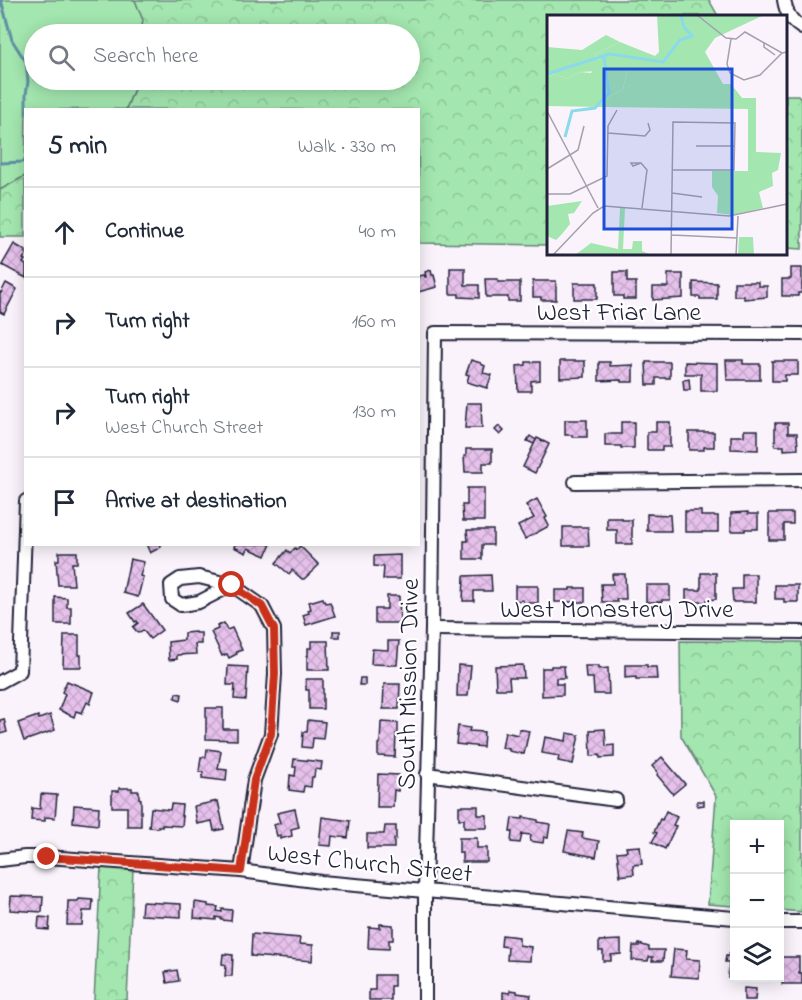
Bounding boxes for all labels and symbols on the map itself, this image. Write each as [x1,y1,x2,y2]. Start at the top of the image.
inset map [547,15,787,255]
street label: West Friar Lane [537,295,702,333]
route start [218,571,244,597]
street label: South Mission Drive [389,578,431,790]
street label: West Monastery Drive [500,592,734,630]
street label: West Church Street [265,835,474,895]
route end [33,843,59,869]

